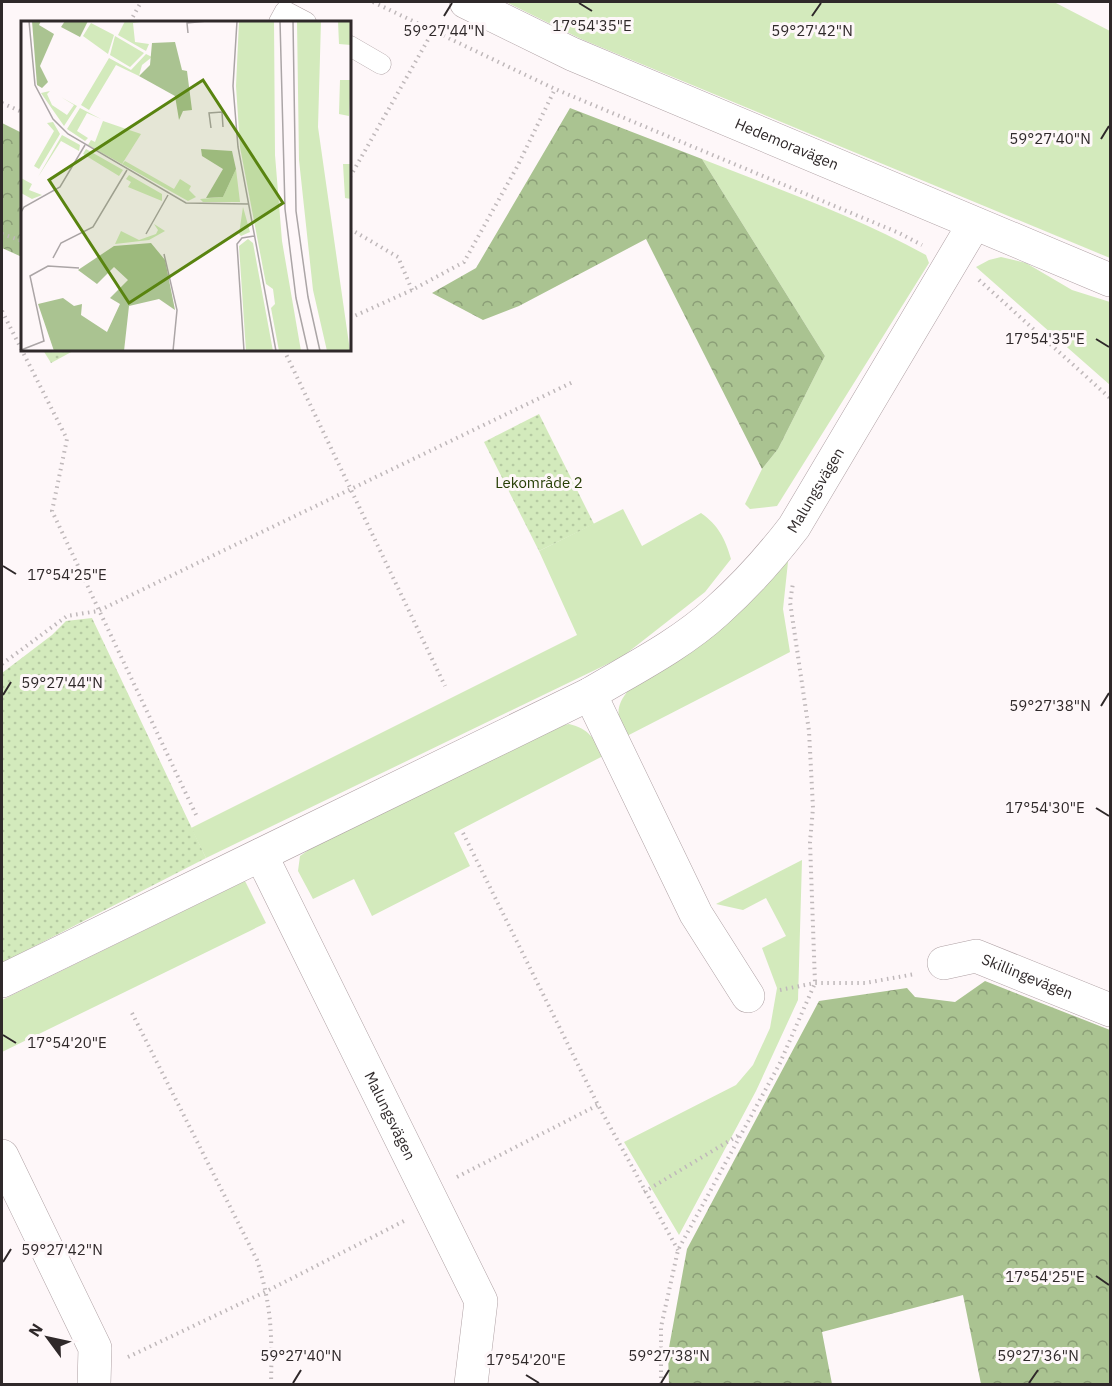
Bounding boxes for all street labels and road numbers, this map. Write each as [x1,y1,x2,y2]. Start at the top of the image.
street label: Hedemoravägen [732,114,842,174]
street label: Malungsvägen [783,444,848,536]
street label: Skillingevägen [979,949,1076,1003]
street label: Malungsvägen [360,1068,420,1163]

